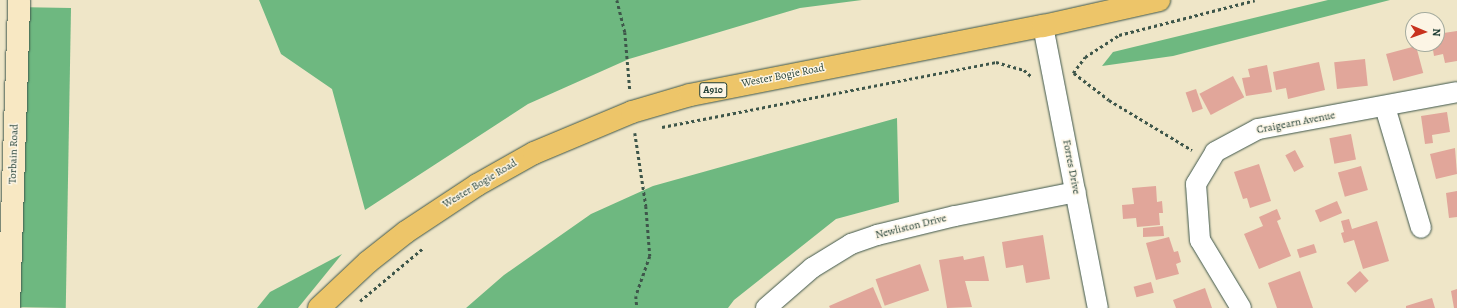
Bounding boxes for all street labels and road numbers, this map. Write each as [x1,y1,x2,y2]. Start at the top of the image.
street label: Wester Bogie Road [740,61,826,91]
road number: A910 [699,82,727,98]
street label: Craigearn Avenue [1256,109,1336,137]
street label: Torbain Road [6,124,22,184]
street label: Forres Drive [1059,139,1083,195]
street label: Wester Bogie Road [440,157,520,211]
street label: Newliston Drive [874,212,948,242]

